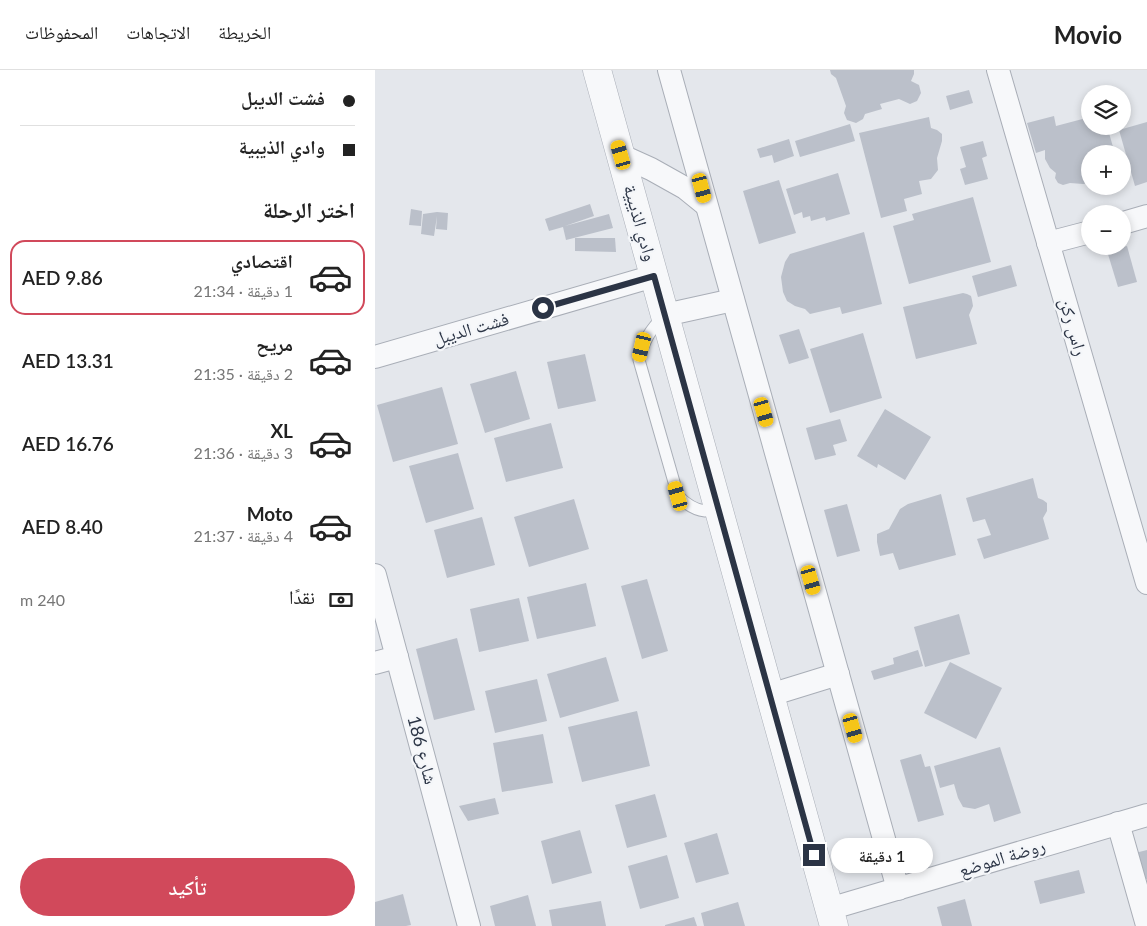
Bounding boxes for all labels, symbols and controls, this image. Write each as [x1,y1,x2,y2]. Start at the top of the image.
text: Movio [1054,20,1122,49]
text: المحفوظات [25,21,98,43]
text: الاتجاهات [126,21,190,43]
text: الخريطة [218,21,271,43]
map controls [1081,85,1131,255]
button: layers [1081,85,1131,135]
text: فشت الديبل [241,86,325,109]
text: وادي الذيبية [239,135,325,158]
car [609,139,632,171]
button: + [1081,145,1131,195]
car [690,172,713,204]
street label: وادي الذيبية [615,182,662,265]
text: اختر الرحلة [263,196,355,223]
button: − [1081,205,1131,255]
text: اقتصادي [231,249,293,272]
icon: car [308,255,353,300]
text: AED 9.86 [22,266,103,289]
text: 1 دقيقة · 21:34 [194,281,293,300]
street label: راس ركن [1054,295,1093,358]
route start [532,297,554,319]
street label: فشت الديبل [430,307,511,350]
car [631,331,652,363]
text: مريح [256,332,293,355]
icon: car [308,338,353,383]
text: AED 13.31 [22,349,114,372]
text: 2 دقيقة · 21:35 [194,364,293,383]
car [752,396,775,428]
text: XL [270,419,293,442]
icon: car [308,421,353,466]
text: AED 16.76 [22,432,114,455]
text: 3 دقيقة · 21:36 [194,443,293,462]
car [666,480,689,512]
text: Moto [247,502,293,525]
icon: car [308,504,353,549]
text: AED 8.40 [22,515,103,538]
text: 4 دقيقة · 21:37 [194,526,293,545]
car [799,564,822,596]
text: نقدًا [289,585,315,608]
icon: cash [327,586,355,614]
text: 240 m [20,590,65,609]
car [841,712,864,744]
street label: شارع 186 [402,713,443,787]
street label: روضة الموضع [956,834,1048,882]
callout: 1 دقيقة [831,838,934,872]
route end [803,844,825,866]
text: 1 دقيقة [859,846,905,865]
button: تأكيد [20,858,355,916]

